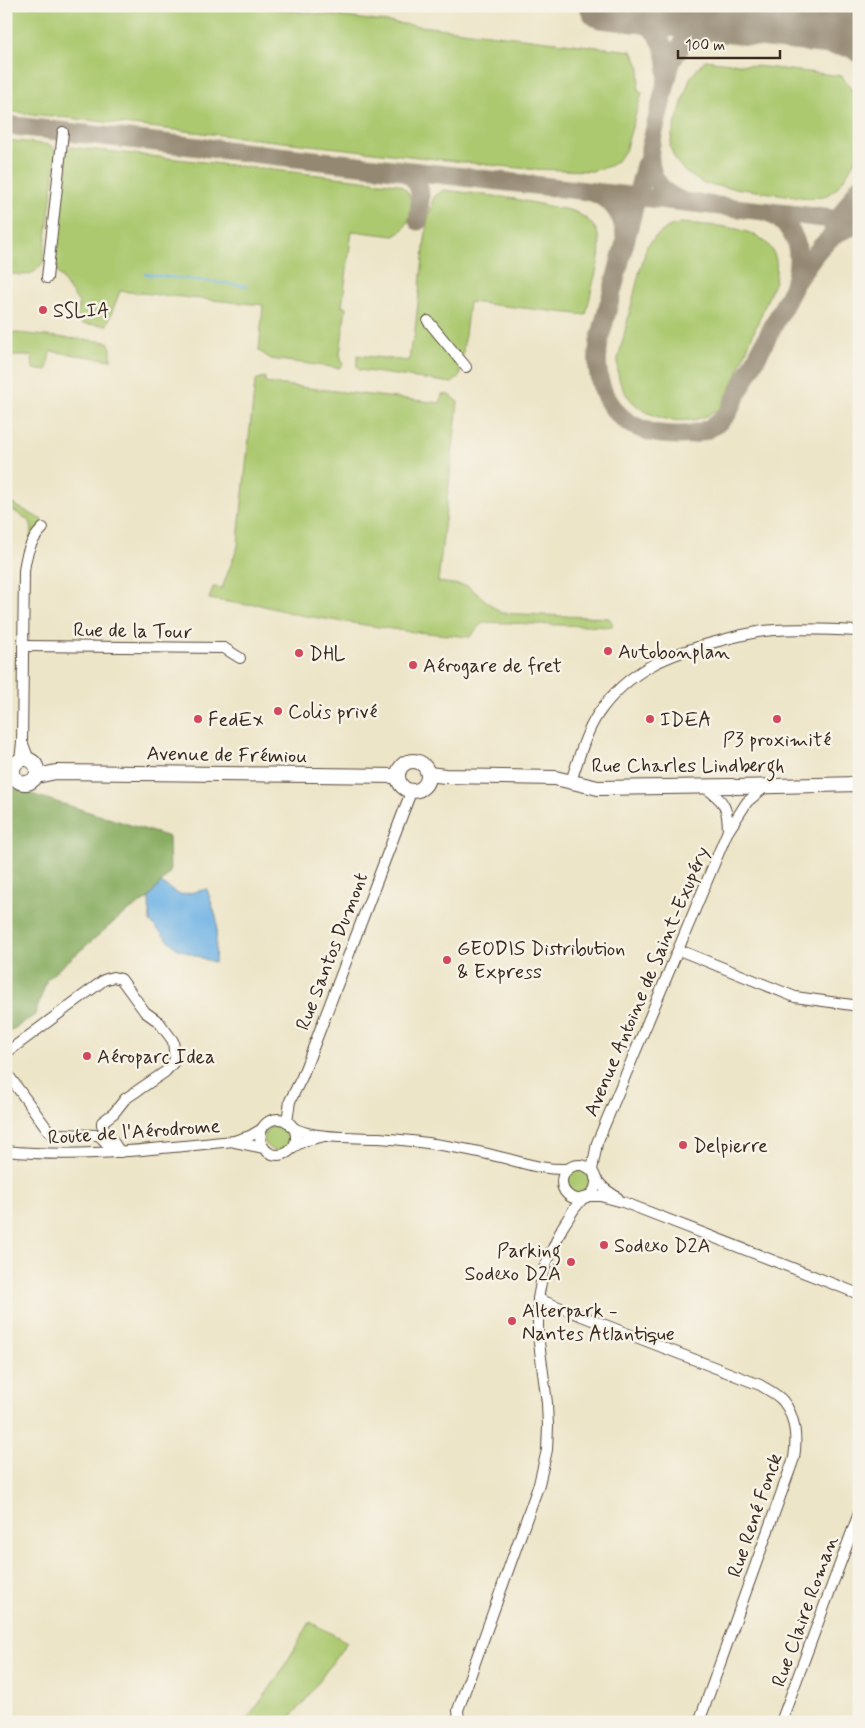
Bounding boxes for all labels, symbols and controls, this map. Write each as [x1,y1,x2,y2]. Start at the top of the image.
scale bar [678,28,780,60]
text: 100 m [685,36,725,56]
place label: SSLIA [53,298,109,325]
marker: SSLIA [37,304,49,316]
street label: Rue de la Tour [73,617,193,646]
place label: Autobonplan [618,639,730,666]
place label: DHL [309,641,346,668]
marker: Autobonplan [602,645,614,657]
marker: DHL [293,647,305,659]
place label: Aérogare de fret [423,653,562,680]
marker: Aérogare de fret [407,659,419,671]
place label: Colis privé [288,699,378,726]
marker: Colis privé [272,705,284,717]
place label: FedEx [208,707,264,734]
place label: IDEA [660,707,712,734]
marker: FedEx [192,713,204,725]
marker: IDEA [644,713,656,725]
marker: P3 proximité [771,713,783,725]
place label: P3 proximité [723,727,831,754]
street label: Avenue de Frémiou [146,741,308,770]
street label: Rue Charles Lindbergh [591,753,785,782]
street label: Avenue Antoine de Saint-Exupéry [578,842,717,1121]
street label: Rue Santos Dumont [290,869,375,1034]
place label: GEODIS Distribution & Express [457,936,625,986]
marker: GEODIS Distribution & Express [441,954,453,966]
place label: Aéroparc Idea [97,1044,215,1071]
marker: Aéroparc Idea [81,1050,93,1062]
street label: Route de l'Aérodrome [47,1113,221,1152]
place label: Delpierre [693,1133,768,1160]
marker: Delpierre [677,1139,689,1151]
place label: Sodexo D2A [614,1233,710,1260]
place label: Parking Sodexo D2A [465,1238,561,1288]
marker: Sodexo D2A [598,1239,610,1251]
marker: Parking Sodexo D2A [565,1256,577,1268]
place label: Alterpark - Nantes Atlantique [522,1298,675,1348]
marker: Alterpark - Nantes Atlantique [506,1315,518,1327]
street label: Rue René Fonck [722,1450,789,1581]
street label: Rue Claire Roman [766,1532,845,1691]

